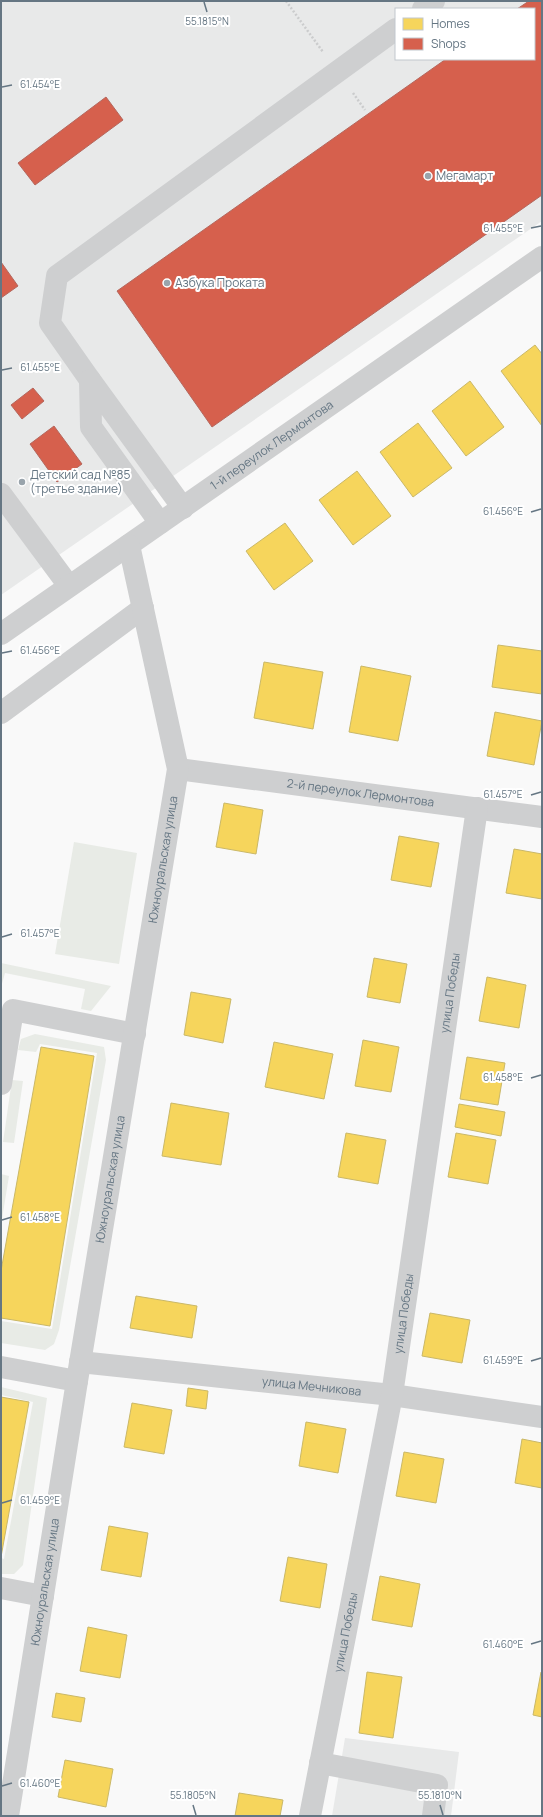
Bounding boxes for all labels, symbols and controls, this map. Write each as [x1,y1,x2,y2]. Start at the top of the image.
legend [395,8,535,60]
text: 55.1815°N [185,14,229,28]
text: Homes [431,15,470,32]
text: Shops [431,35,466,52]
text: 61.454°E [20,77,60,91]
place label: Мегамарт [436,167,493,184]
marker: Мегамарт [423,171,433,181]
text: 61.455°E [483,221,523,235]
place label: Азбука Проката [175,274,264,291]
marker: Азбука Проката [162,278,172,288]
text: 61.455°E [20,360,60,374]
street label: 1-й переулок Лермонтова [206,396,336,494]
place label: Детский сад №85 (третье здание) [30,466,130,497]
marker: Детский сад №85 (третье здание) [17,477,27,487]
text: 61.456°E [483,504,523,518]
text: 61.456°E [20,643,60,657]
street label: 2-й переулок Лермонтова [286,774,435,811]
text: 61.457°E [484,787,523,801]
street label: Южноуральская улица [144,794,181,924]
text: 61.457°E [21,926,60,940]
street label: улица Победы [435,952,464,1034]
text: 61.458°E [483,1070,523,1084]
street label: Южноуральская улица [91,1114,129,1244]
text: 61.458°E [20,1210,60,1224]
street label: улица Победы [389,1272,417,1355]
text: 61.459°E [483,1353,523,1367]
street label: улица Мечникова [261,1372,362,1400]
text: 61.459°E [20,1493,60,1507]
street label: Южноуральская улица [26,1517,63,1647]
street label: улица Победы [329,1591,361,1674]
text: 61.460°E [483,1637,524,1651]
text: 61.460°E [20,1776,61,1790]
text: 55.1805°N [170,1788,216,1802]
text: 55.1810°N [418,1788,462,1802]

